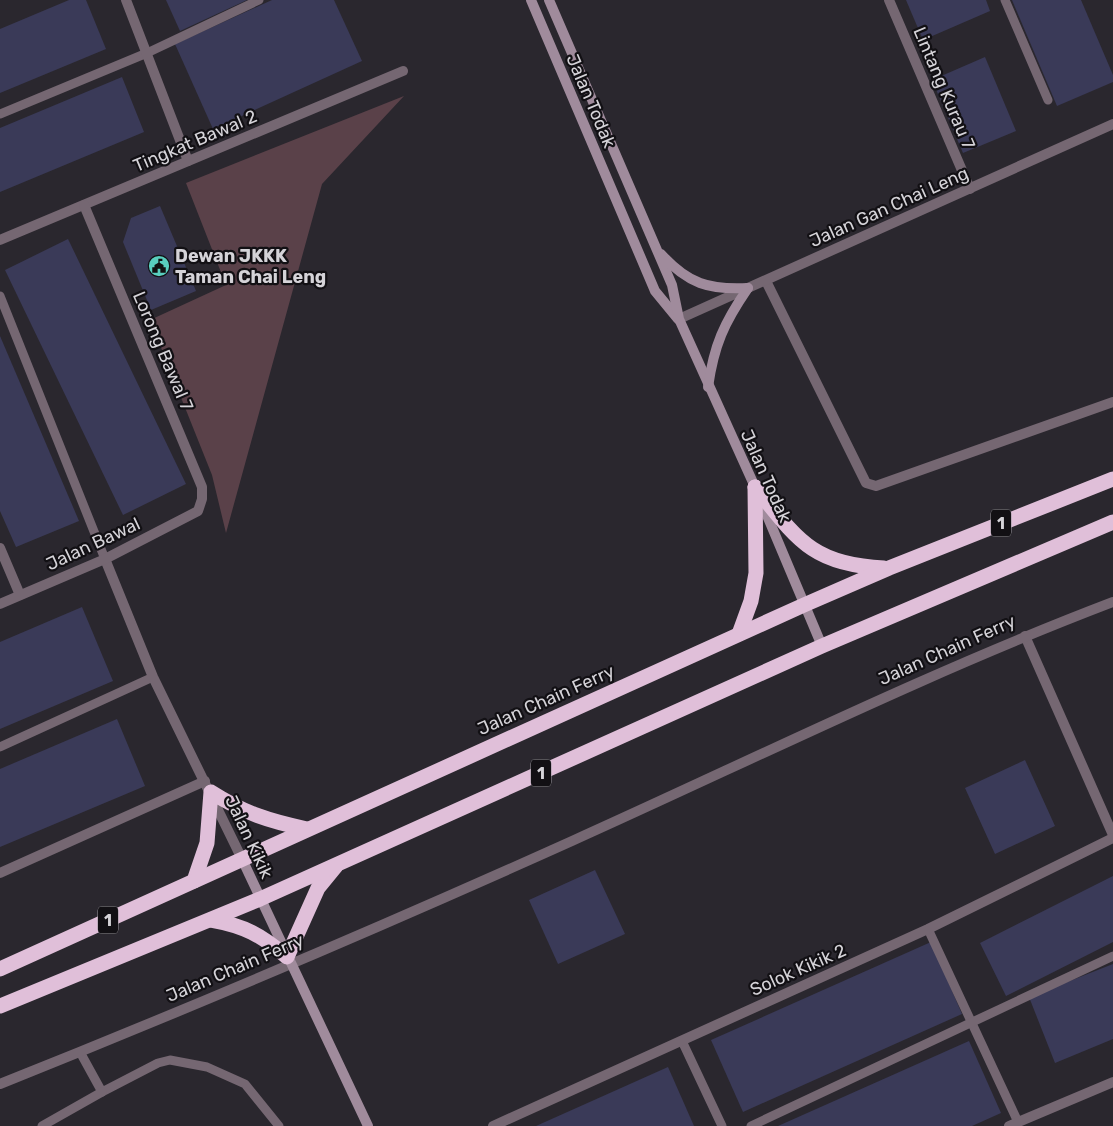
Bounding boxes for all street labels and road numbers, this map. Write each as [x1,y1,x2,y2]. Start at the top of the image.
street label: Lintang Kurau 7 [908,24,980,152]
street label: Jalan Todak [561,51,621,152]
street label: Tingkat Bawal 2 [130,105,260,177]
street label: Jalan Gan Chai Leng [806,162,972,252]
street label: Lorong Bawal 7 [128,288,198,414]
street label: Jalan Todak [736,426,797,527]
road number: 1 [991,509,1011,536]
street label: Jalan Bawal [42,513,144,575]
street label: Jalan Chain Ferry [875,610,1019,690]
street label: Jalan Chain Ferry [474,660,618,740]
road number: 1 [531,760,551,786]
street label: Jalan Kikik [220,792,278,883]
road number: 1 [98,906,118,934]
street label: Jalan Chain Ferry [163,929,307,1007]
street label: Solok Kikik 2 [747,939,849,1001]

